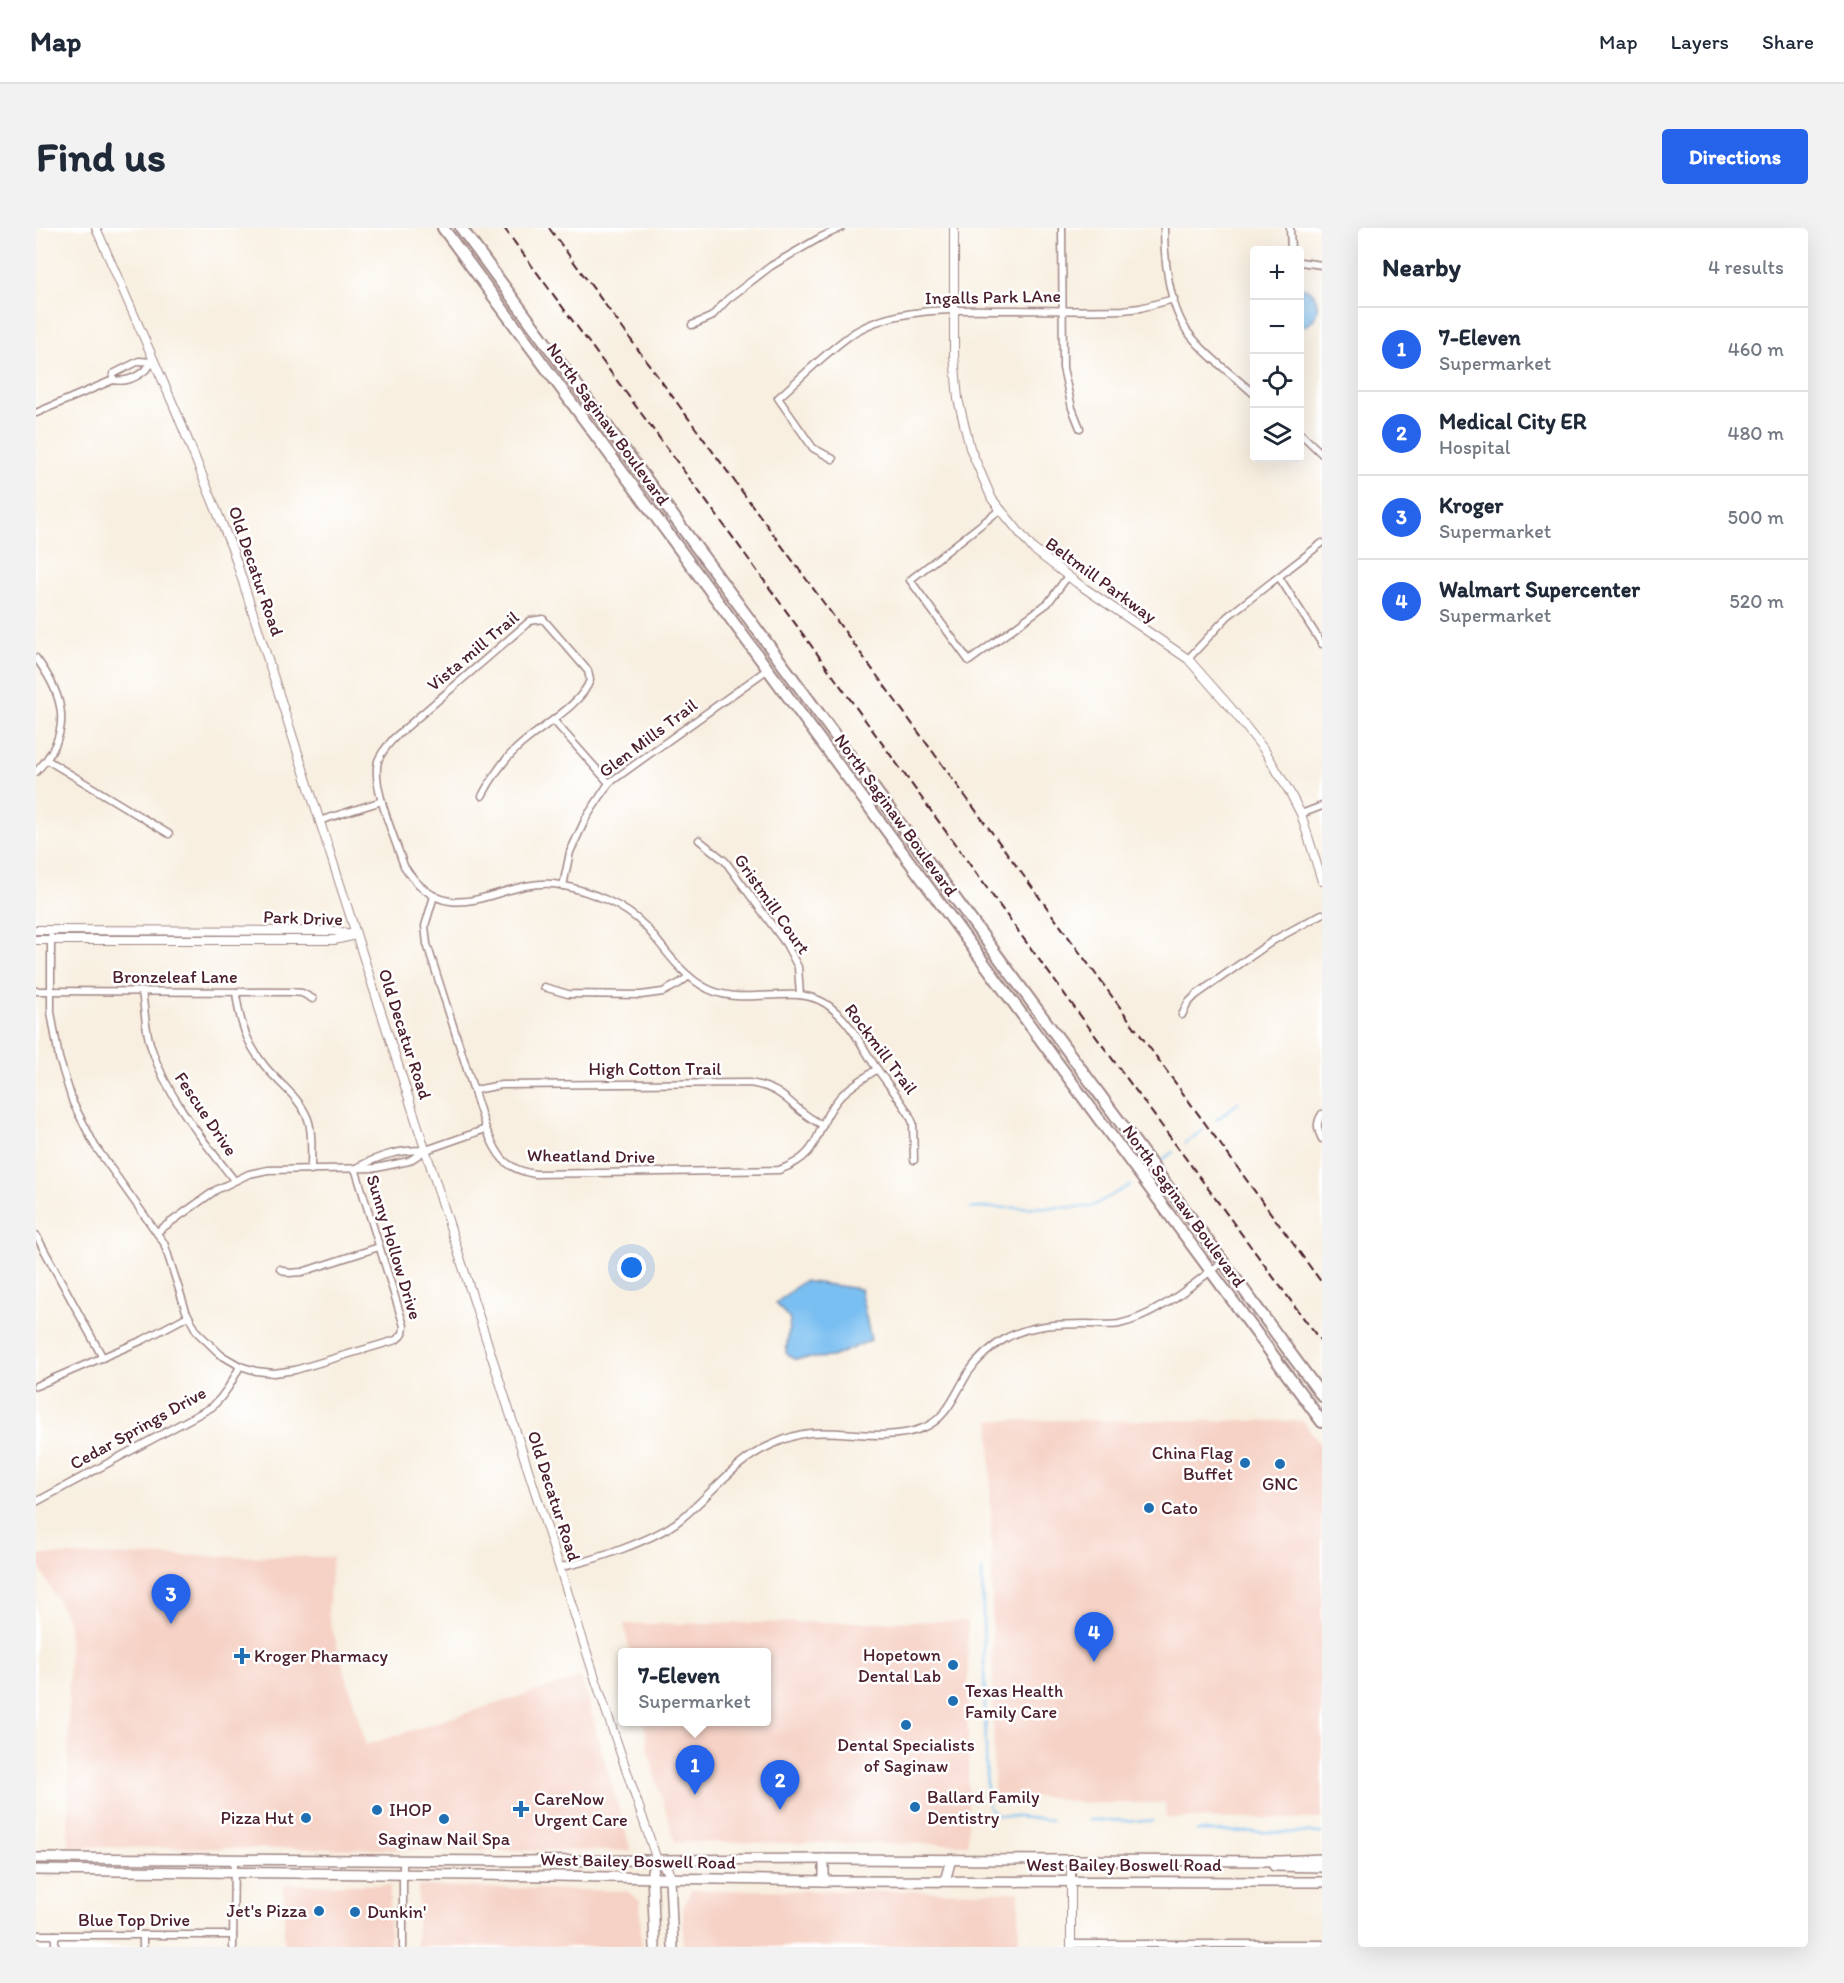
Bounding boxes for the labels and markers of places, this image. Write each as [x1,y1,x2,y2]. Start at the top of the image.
place label: China Flag Buffet [1152,1442,1234,1485]
marker: China Flag Buffet [1238,1456,1252,1470]
marker: GNC [1273,1457,1287,1471]
place label: GNC [1262,1473,1298,1495]
place label: Cato [1161,1497,1198,1519]
marker: Cato [1142,1501,1156,1515]
pin: 3 [152,1574,190,1624]
pin: 4 [1074,1612,1114,1662]
place label: Hopetown Dental Lab [858,1644,941,1687]
place label: Kroger Pharmacy [254,1645,389,1667]
marker: Kroger Pharmacy [235,1649,249,1663]
marker: Hopetown Dental Lab [946,1658,960,1672]
place label: Texas Health Family Care [965,1680,1063,1723]
marker: Texas Health Family Care [946,1694,960,1708]
marker: Dental Specialists of Saginaw [899,1718,913,1732]
place label: Dental Specialists of Saginaw [837,1734,975,1777]
pin: 1 [676,1746,714,1795]
pin: 2 [760,1760,800,1810]
place label: Ballard Family Dentistry [927,1786,1040,1829]
place label: CareNow Urgent Care [534,1788,628,1831]
place label: IHOP [389,1799,431,1821]
marker: CareNow Urgent Care [512,1800,530,1818]
marker: Ballard Family Dentistry [908,1800,922,1814]
marker: IHOP [370,1803,384,1817]
place label: Pizza Hut [220,1807,294,1829]
marker: Pizza Hut [299,1811,313,1825]
marker: Saginaw Nail Spa [437,1812,451,1826]
place label: Saginaw Nail Spa [378,1828,511,1850]
place label: Jet's Pizza [226,1900,308,1922]
place label: Dunkin' [367,1901,426,1923]
marker: Jet's Pizza [312,1904,326,1918]
marker: Dunkin' [348,1905,362,1919]

